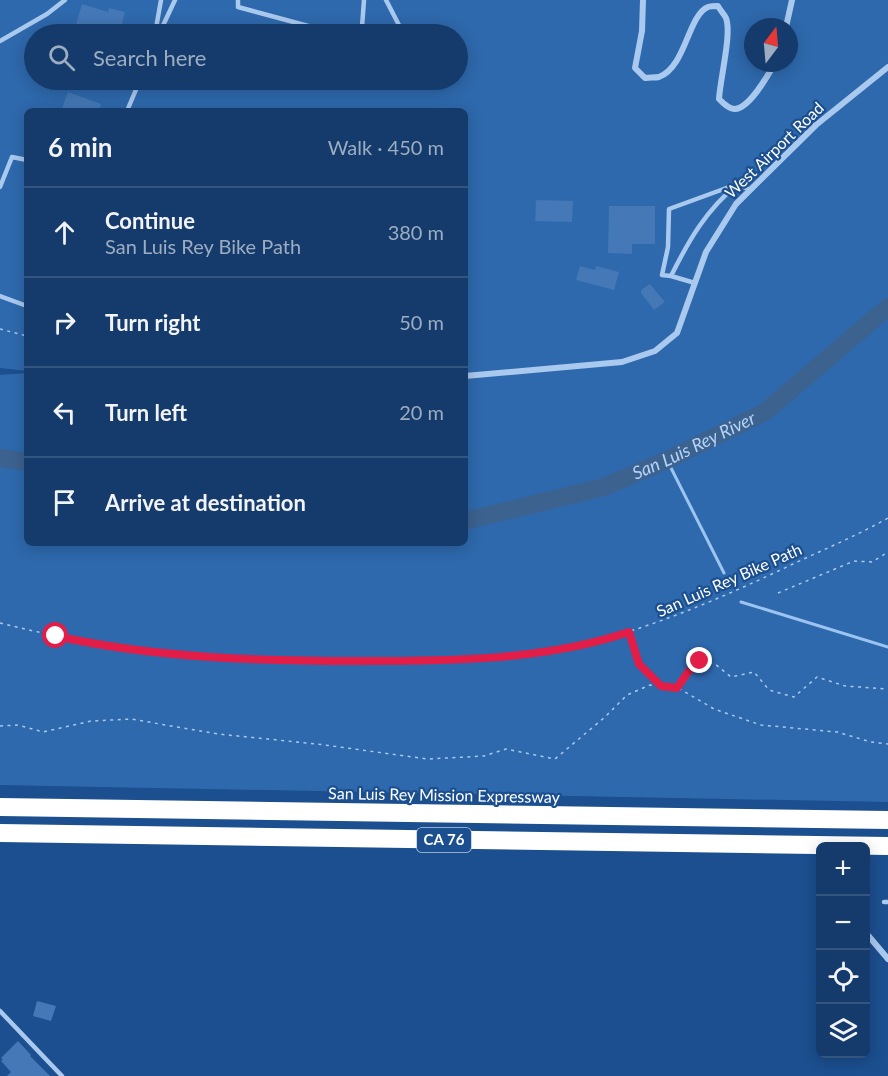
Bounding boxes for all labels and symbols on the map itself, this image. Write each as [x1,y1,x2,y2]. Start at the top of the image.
north arrow [744,18,798,72]
street label: West Airport Road [720,98,827,202]
water label: San Luis Rey River [629,406,760,484]
street label: San Luis Rey Bike Path [653,539,804,620]
route start [42,622,68,648]
route end [686,647,712,673]
street label: San Luis Rey Mission Expressway [328,783,561,806]
road number: CA 76 [417,828,471,852]

